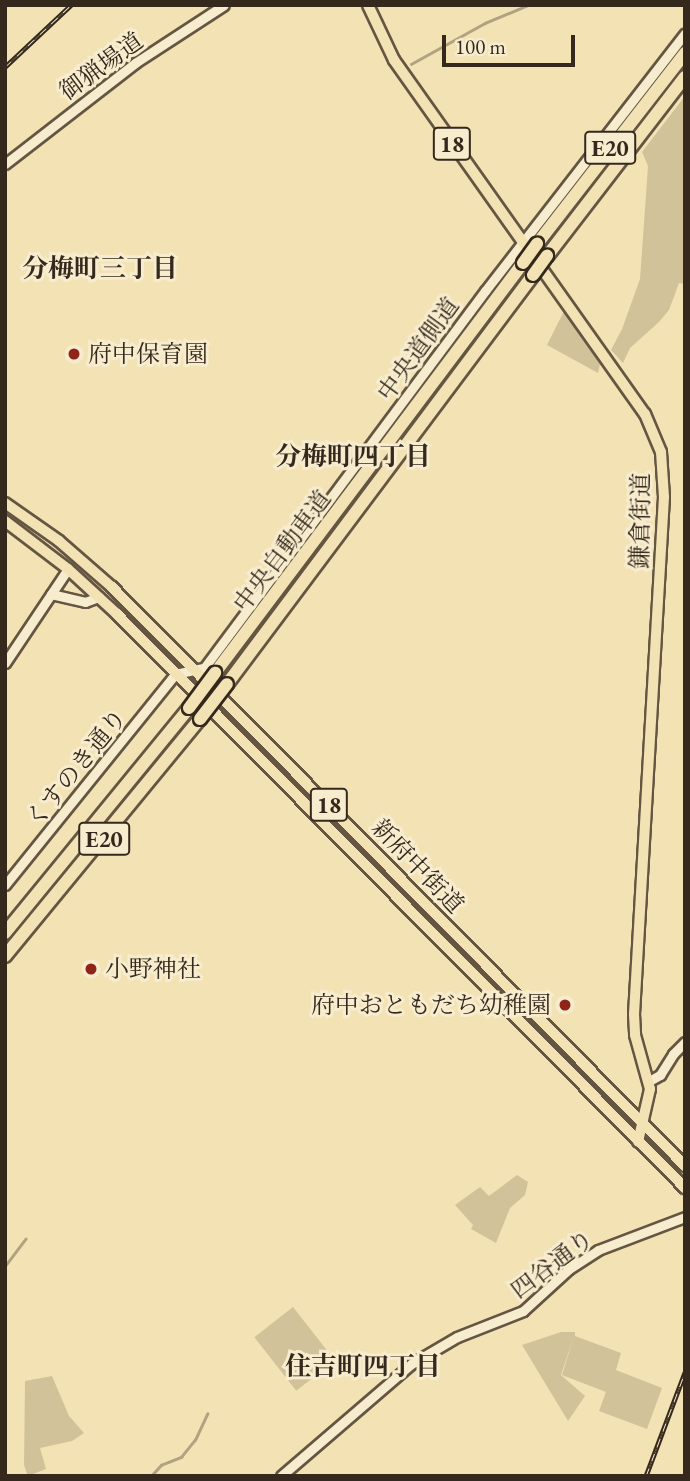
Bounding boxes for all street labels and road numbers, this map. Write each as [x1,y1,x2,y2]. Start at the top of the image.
street label: 御猟場道 [54,26,148,106]
road number: 18 [433,125,471,164]
road number: E20 [584,128,636,168]
street label: 中央道側道 [371,292,465,406]
street label: 鎌倉街道 [625,473,655,569]
street label: 中央自動車道 [227,485,337,617]
street label: くすのき通り [19,703,133,833]
road number: 18 [310,786,348,824]
street label: 新府中街道 [366,813,470,919]
road number: E20 [78,820,130,859]
street label: 四谷通り [505,1224,599,1304]

